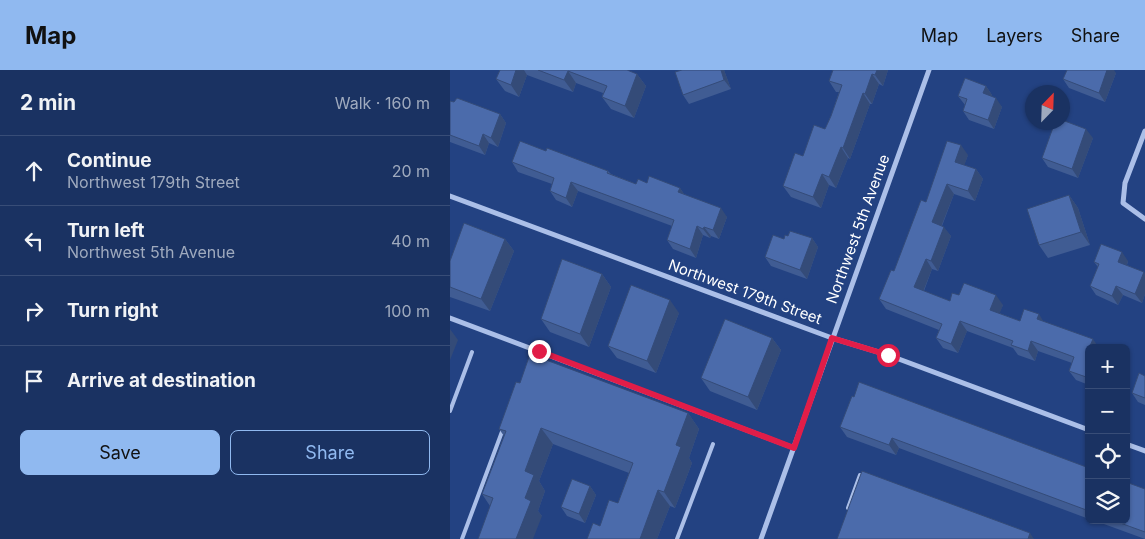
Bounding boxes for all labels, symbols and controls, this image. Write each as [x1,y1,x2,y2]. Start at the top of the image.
text: Map [25,21,76,50]
text: Map [921,25,958,46]
text: Layers [986,25,1043,46]
text: Share [1071,25,1120,46]
north arrow [1025,85,1070,130]
text: 2 min [20,90,76,115]
text: Walk · 160 m [335,93,430,113]
text: Continue [67,149,152,172]
street label: Northwest 5th Avenue [822,152,893,306]
icon: ahead [20,157,48,185]
text: 20 m [392,161,430,181]
text: Northwest 179th Street [67,172,240,192]
text: Turn left [67,219,145,242]
icon: left [20,227,48,255]
text: 40 m [391,231,430,251]
text: Northwest 5th Avenue [67,242,235,262]
street label: Northwest 179th Street [666,255,825,328]
icon: right [20,297,48,325]
text: Turn right [67,299,158,322]
text: 100 m [385,301,430,321]
route end [528,340,551,363]
route start [877,344,900,367]
map controls [1085,344,1130,524]
button: + [1085,344,1130,389]
icon: arrive [20,367,48,395]
text: Arrive at destination [67,369,256,392]
button: − [1085,389,1130,434]
button: Save [20,430,220,475]
button: Share [230,430,430,475]
button: locate [1085,434,1130,479]
button: layers [1085,479,1130,524]

